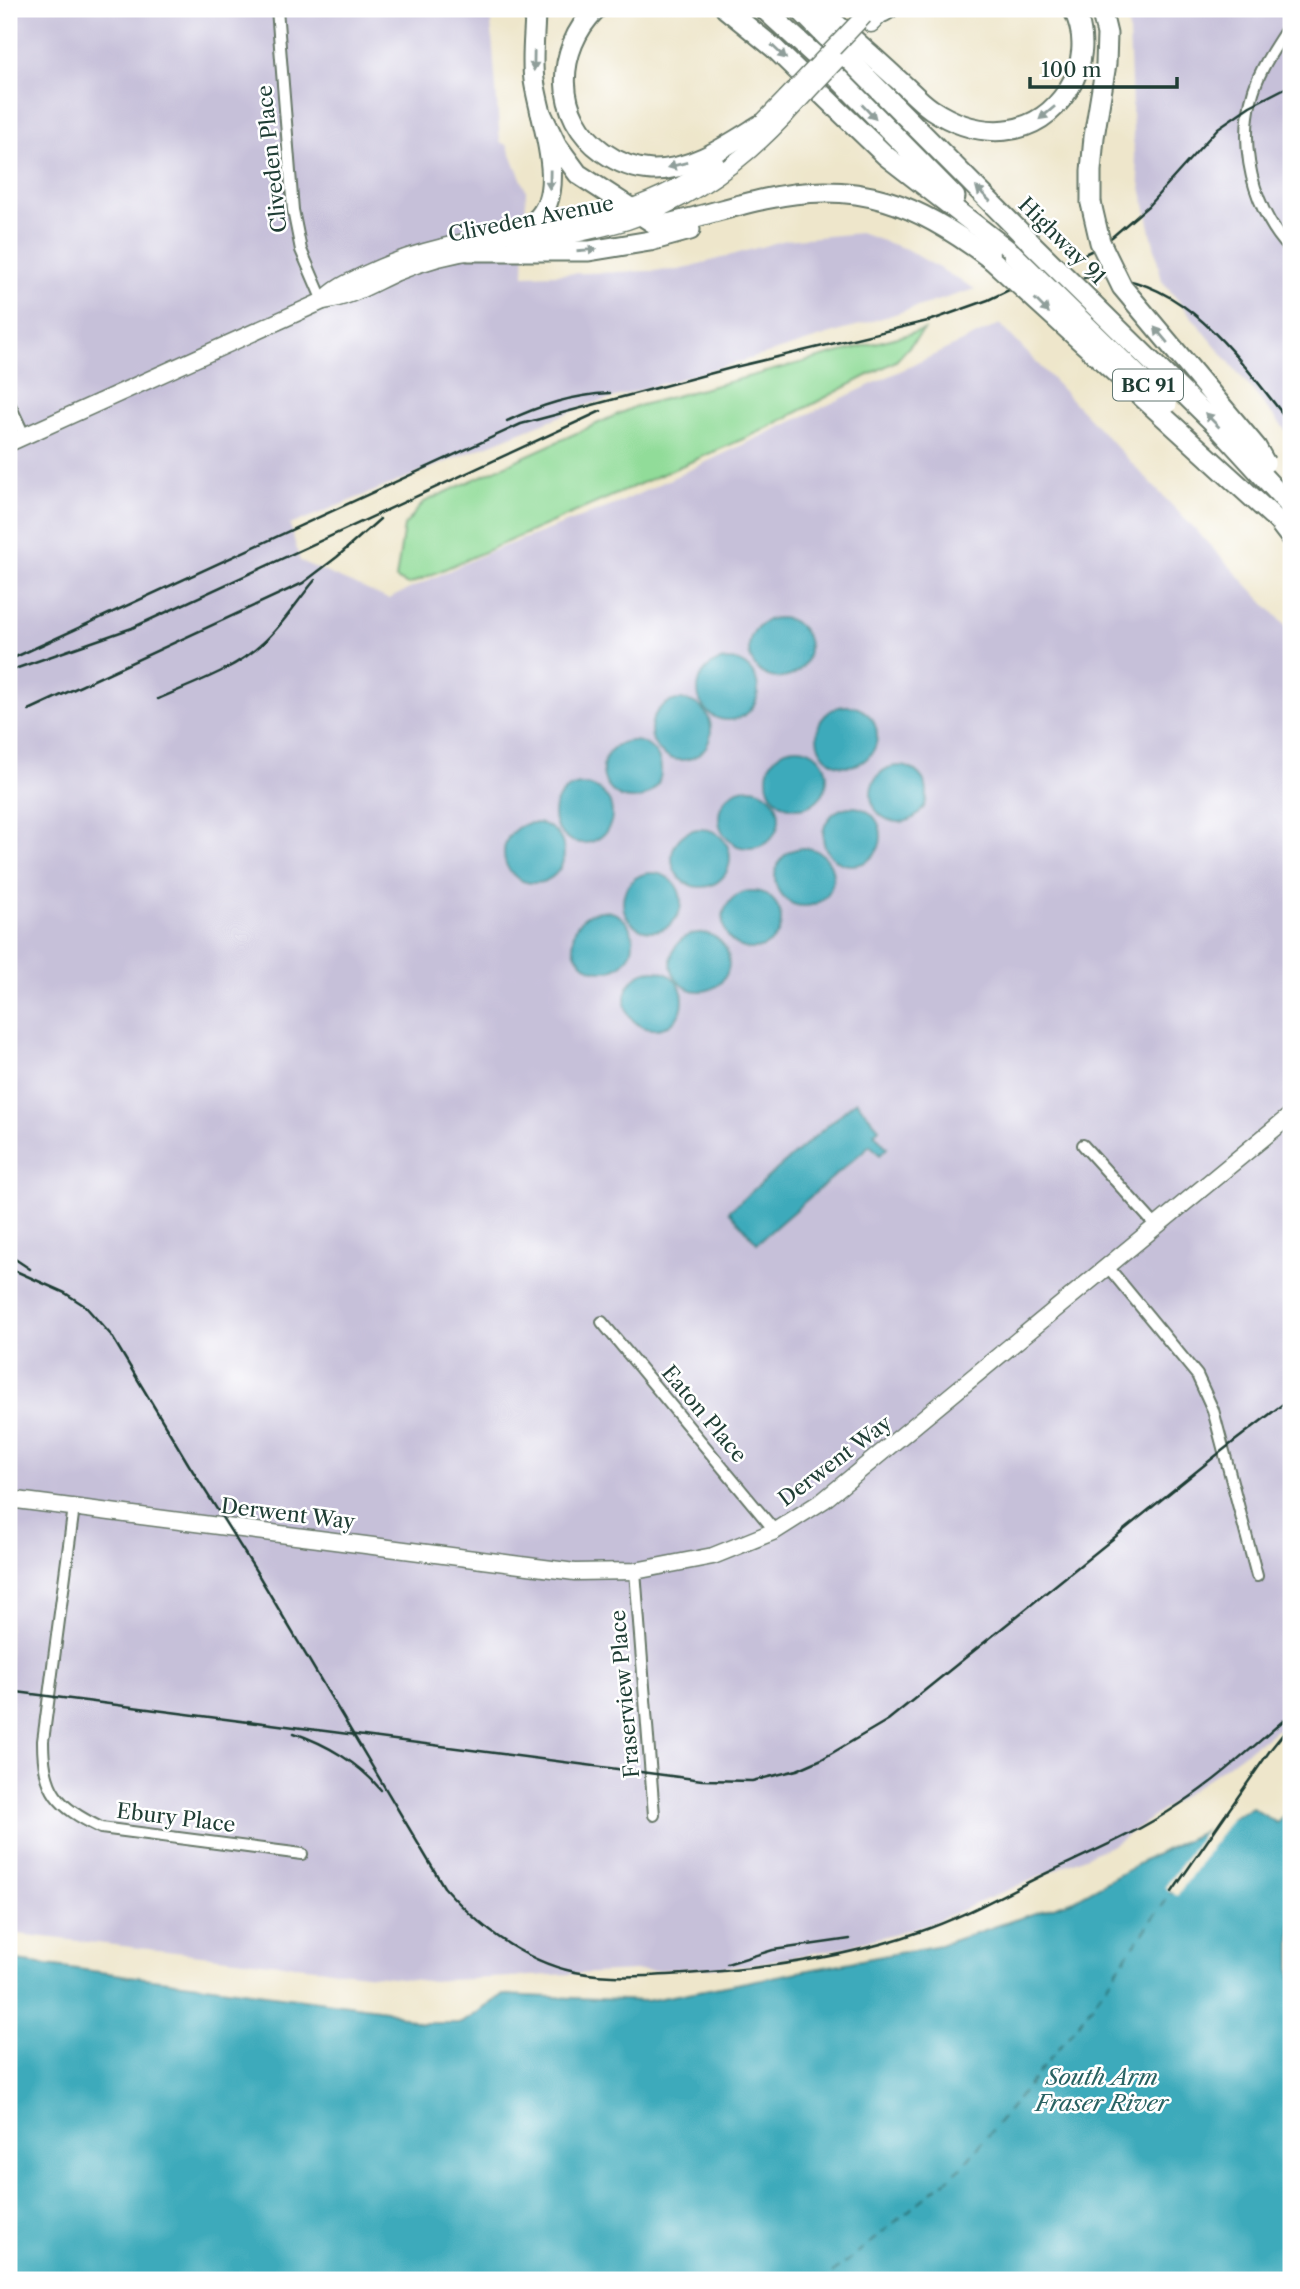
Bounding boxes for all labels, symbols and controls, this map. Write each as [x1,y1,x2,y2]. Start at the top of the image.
one-way arrow [770,44,787,61]
scale bar [1030,46,1178,90]
one-way arrow [528,50,540,72]
text: 100 m [1041,57,1102,82]
street label: Cliveden Place [251,84,292,234]
one-way arrow [861,103,878,120]
one-way arrow [1038,105,1056,121]
one-way arrow [666,160,688,171]
one-way arrow [545,169,556,191]
one-way arrow [974,186,991,203]
street label: Cliveden Avenue [446,190,616,247]
street label: Highway 91 [1014,192,1111,290]
one-way arrow [576,244,598,255]
one-way arrow [1033,298,1050,314]
one-way arrow [1153,326,1169,344]
road number: BC 91 [1113,370,1183,400]
one-way arrow [1204,413,1221,429]
street label: Eaton Place [657,1360,752,1467]
street label: Derwent Way [773,1410,896,1511]
street label: Derwent Way [220,1493,357,1534]
street label: Fraserview Place [605,1609,644,1779]
street label: Ebury Place [115,1798,237,1837]
water label: South Arm Fraser River [1033,2063,1170,2117]

